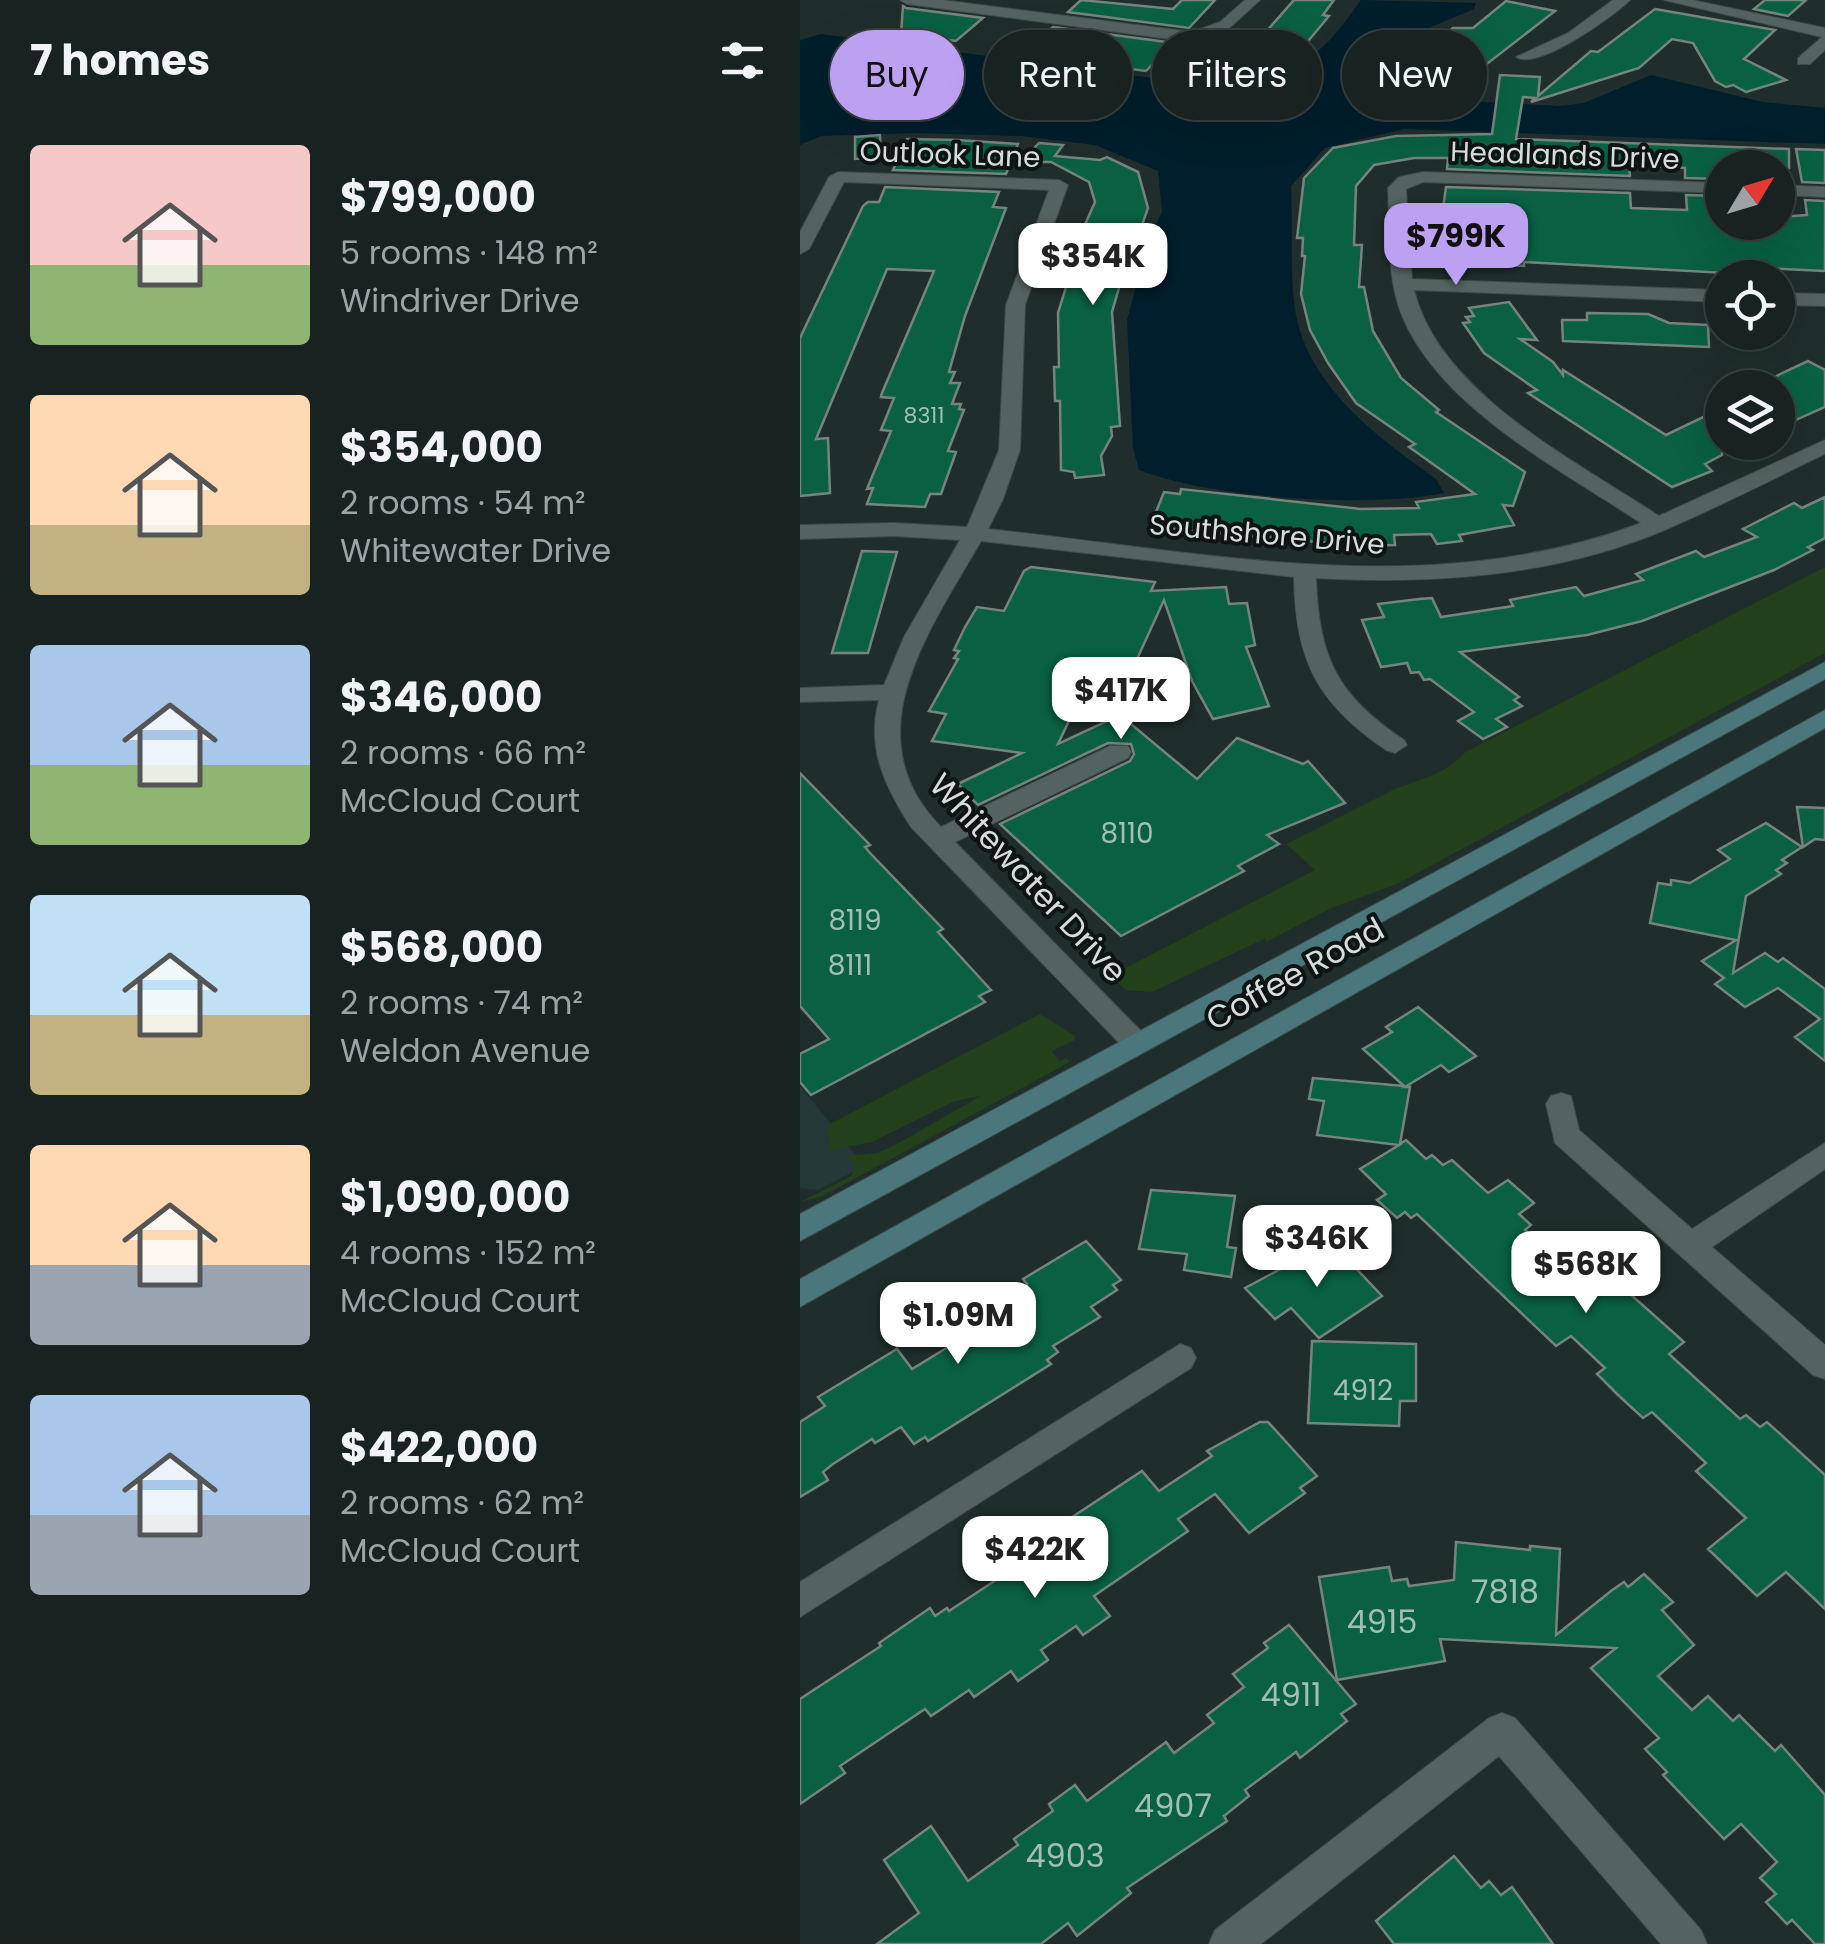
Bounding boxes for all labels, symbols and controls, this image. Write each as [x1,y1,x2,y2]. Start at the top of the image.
chip: Buy [830,30,964,120]
chip: Rent [984,30,1132,120]
chip: Filters [1152,30,1322,120]
chip: New [1342,30,1487,120]
text: 7 homes [30,31,210,90]
icon: filters [715,33,770,88]
street label: Outlook Lane [859,132,1041,177]
street label: Headlands Drive [1450,132,1680,179]
north arrow [1705,150,1795,240]
map controls [1705,150,1795,460]
text: $799,000 [340,168,536,227]
icon: home [110,185,230,305]
pin: $799K [1386,203,1526,288]
text: $799K [1406,213,1506,258]
pin: $354K [1023,223,1163,308]
text: 5 rooms · 148 m² [340,230,598,275]
text: $354K [1040,233,1146,278]
button: locate [1705,260,1795,350]
text: Windriver Drive [340,278,580,323]
button: layers [1705,370,1795,460]
house number: 8311 [904,400,944,431]
text: $354,000 [340,418,543,477]
icon: home [110,435,230,555]
text: 2 rooms · 54 m² [340,480,586,525]
street label: Southshore Drive [1148,505,1386,564]
text: Whitewater Drive [340,528,611,573]
pin: $417K [1051,657,1191,742]
text: $417K [1074,667,1168,712]
text: $346,000 [340,668,542,727]
icon: home [110,685,230,805]
text: 2 rooms · 66 m² [340,730,586,775]
street label: Whitewater Drive [919,763,1137,992]
text: McCloud Court [340,778,580,823]
house number: 8110 [1100,814,1154,853]
house number: 8119 [828,901,882,940]
street label: Coffee Road [1197,906,1392,1041]
text: $568,000 [340,918,543,977]
icon: home [110,935,230,1055]
house number: 8111 [828,946,872,985]
text: 2 rooms · 74 m² [340,980,583,1025]
text: Weldon Avenue [340,1028,590,1073]
text: $1,090,000 [340,1168,570,1227]
icon: home [110,1185,230,1305]
pin: $346K [1247,1205,1387,1290]
text: $346K [1265,1215,1369,1260]
text: 4 rooms · 152 m² [340,1230,596,1275]
pin: $568K [1516,1231,1656,1316]
text: $568K [1533,1241,1639,1286]
text: McCloud Court [340,1278,580,1323]
pin: $1.09M [877,1282,1039,1367]
text: $1.09M [902,1292,1014,1337]
house number: 4912 [1333,1371,1393,1410]
text: $422,000 [340,1418,538,1477]
icon: home [110,1435,230,1555]
text: 2 rooms · 62 m² [340,1480,584,1525]
pin: $422K [965,1516,1105,1601]
text: $422K [984,1526,1086,1571]
text: McCloud Court [340,1528,580,1573]
house number: 7818 [1471,1569,1539,1614]
house number: 4915 [1347,1599,1417,1644]
house number: 4911 [1261,1672,1321,1717]
house number: 4907 [1134,1783,1212,1828]
house number: 4903 [1025,1833,1105,1878]

